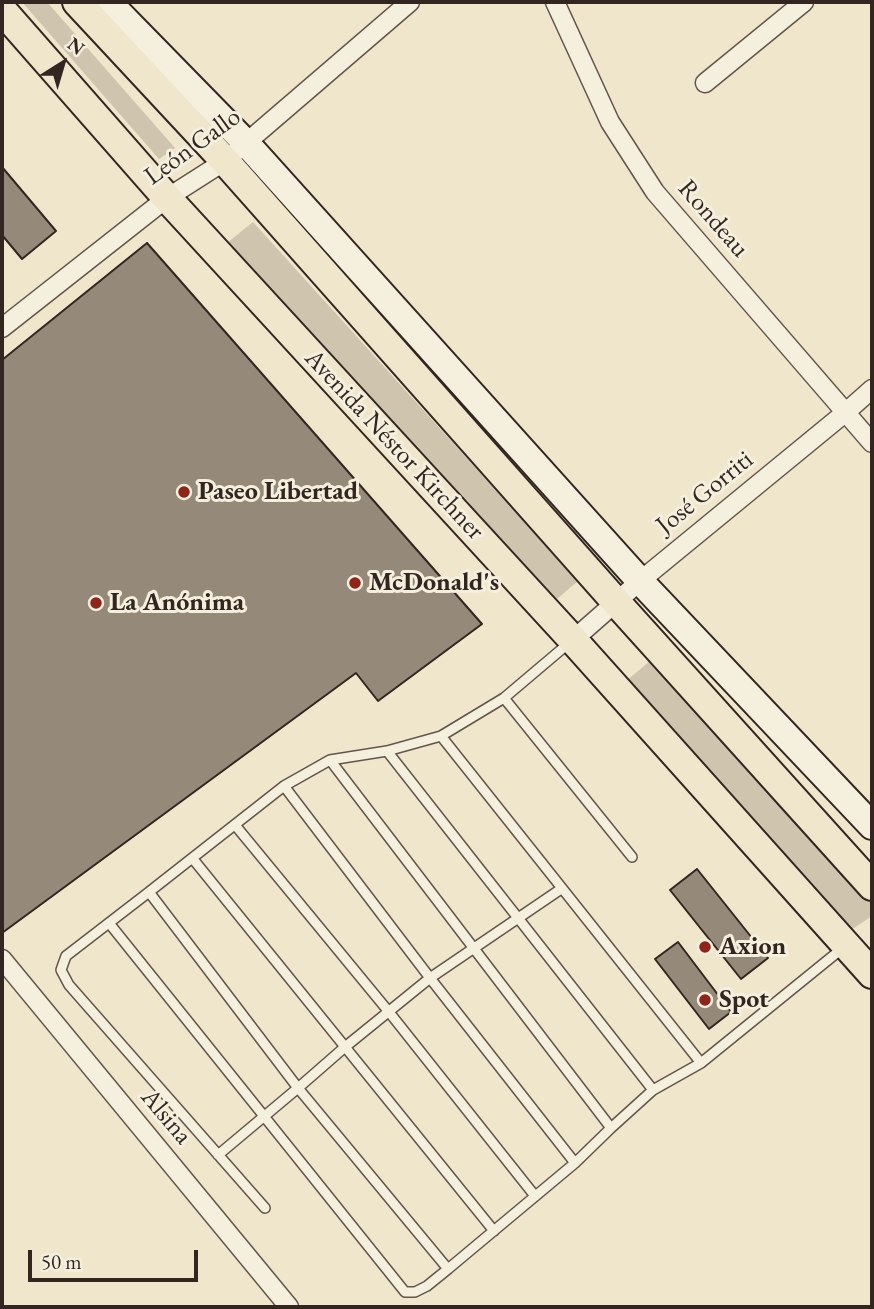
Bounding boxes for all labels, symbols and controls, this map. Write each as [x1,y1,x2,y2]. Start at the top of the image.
north arrow [28,28,98,98]
text: N [62,31,90,60]
street label: León Gallo [139,102,247,192]
street label: Rondeau [671,174,755,264]
street label: Avenida Néstor Kirchner [298,343,490,547]
street label: José Gorriti [650,445,760,541]
place label: Paseo Libertad [198,476,358,508]
marker: Paseo Libertad [176,484,192,500]
place label: McDonald's [369,567,499,599]
marker: McDonald's [347,575,363,591]
place label: La Anónima [110,587,244,619]
marker: La Anónima [88,595,104,611]
place label: Axion [719,931,786,963]
marker: Axion [697,939,713,955]
place label: Spot [719,984,769,1016]
marker: Spot [697,992,713,1008]
street label: Alsina [134,1083,198,1151]
scale bar [32,1236,201,1280]
text: 50 m [41,1248,82,1275]

